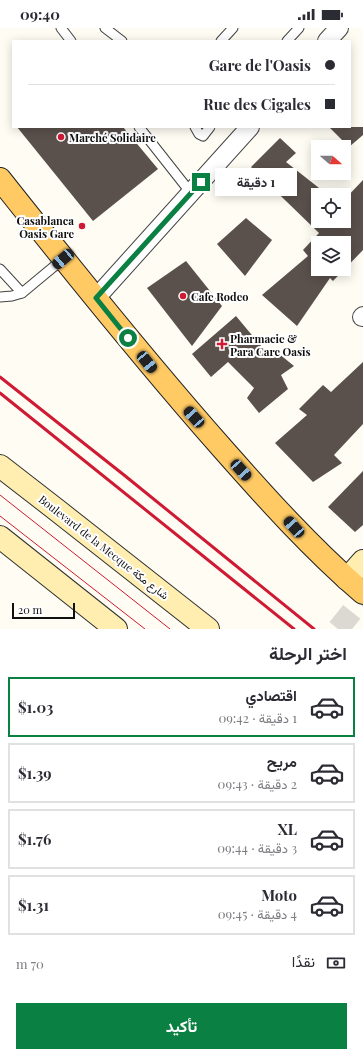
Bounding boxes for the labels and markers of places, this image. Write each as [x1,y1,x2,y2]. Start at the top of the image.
place label: Marché Solidaire [69,130,156,145]
marker: Marché Solidaire [56,132,66,142]
place label: Casablanca Oasis Gare [16,213,74,241]
marker: Casablanca Oasis Gare [77,221,87,231]
place label: Cafe Rodeo [191,289,248,304]
marker: Cafe Rodeo [178,291,188,301]
place label: Pharmacie & Para Care Oasis [230,331,311,359]
marker: Pharmacie & Para Care Oasis [217,339,227,349]

